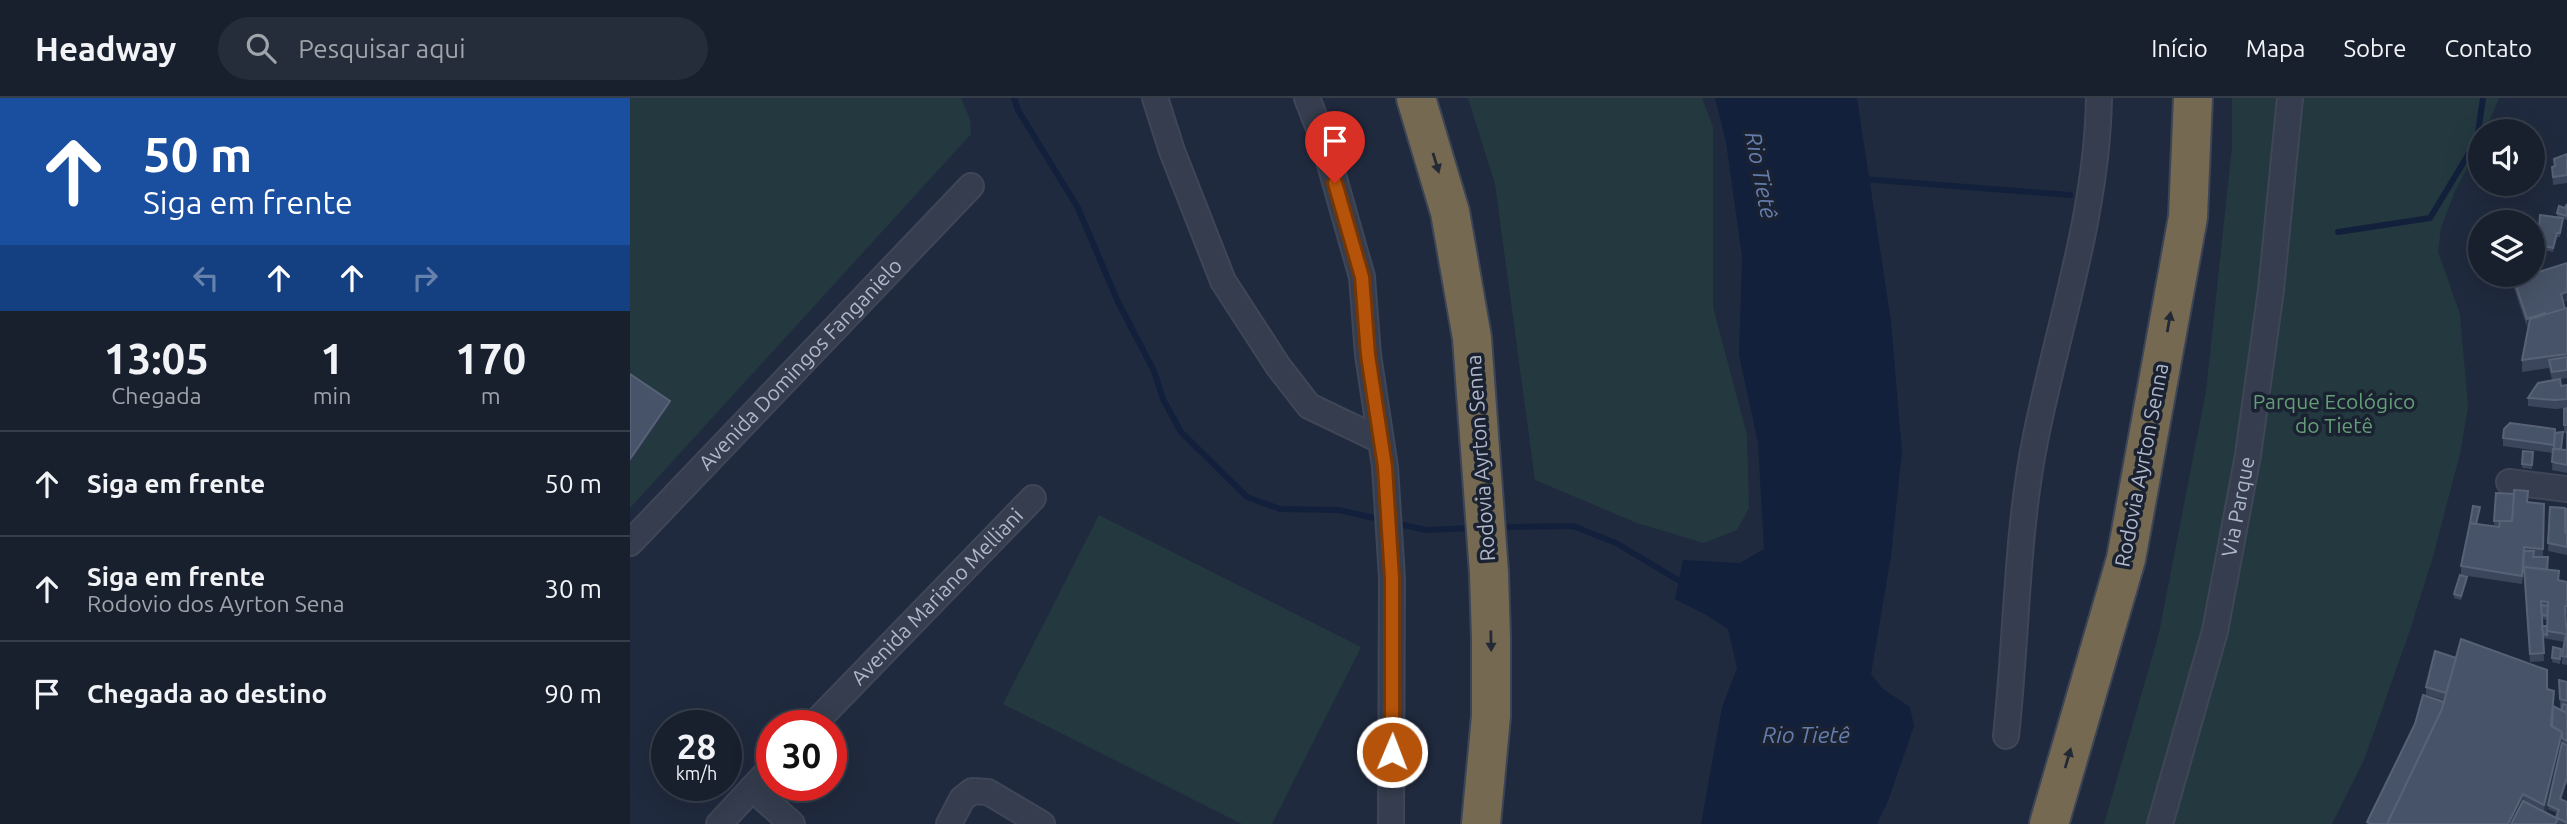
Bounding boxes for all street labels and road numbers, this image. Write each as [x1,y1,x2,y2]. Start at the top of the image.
street label: Avenida Domingos Fanganielo [693,253,906,474]
street label: Rodovia Ayrton Senna [1461,354,1499,562]
street label: Rodovia Ayrton Senna [2109,361,2173,569]
street label: Via Parque [2216,454,2258,559]
street label: Avenida Mariano Melliani [846,503,1027,689]

